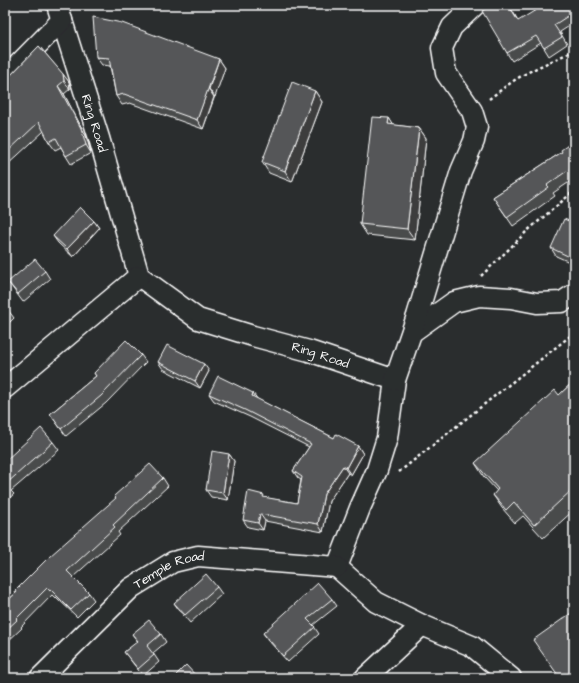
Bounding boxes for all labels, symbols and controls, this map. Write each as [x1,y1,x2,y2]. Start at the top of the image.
street label: Ring Road [77,92,112,155]
street label: Ring Road [290,338,352,373]
street label: Temple Road [130,547,205,593]

